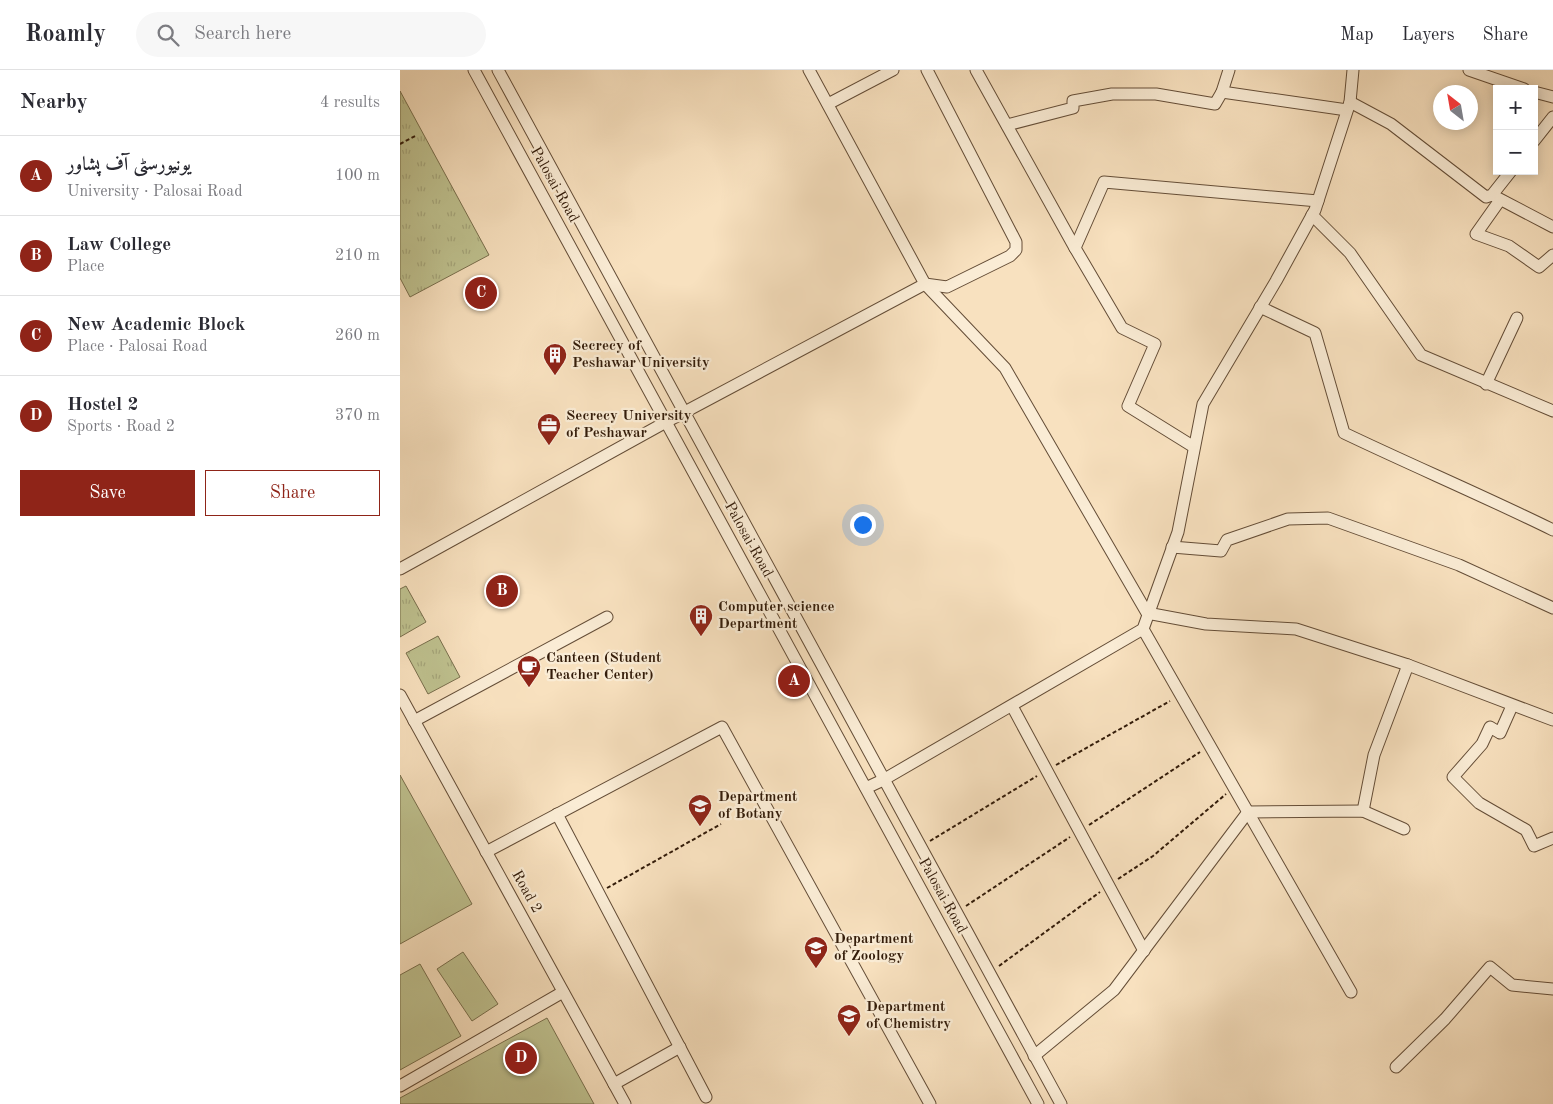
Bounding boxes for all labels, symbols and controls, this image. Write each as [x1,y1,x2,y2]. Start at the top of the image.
search box [136,12,486,57]
icon: search [154,21,182,49]
text: Roamly [25,23,106,47]
text: Search here [194,25,291,44]
text: Map [1340,26,1374,44]
text: Layers [1402,26,1454,44]
text: Share [1482,26,1528,44]
north arrow [1433,85,1478,130]
map controls [1493,85,1538,175]
button: + [1493,85,1538,130]
text: Nearby [20,92,88,113]
text: 4 results [320,95,380,111]
button: − [1493,130,1538,175]
street label: Palosai Road [527,145,581,226]
text: یونیورسٹی آف پشاور [67,156,191,175]
text: A [30,168,42,184]
text: 100 m [335,168,380,184]
text: University · Palosai Road [67,184,243,200]
text: Law College [67,236,171,255]
text: B [30,248,42,264]
text: 210 m [335,248,380,264]
text: Place [67,259,104,275]
pin: C [465,274,497,312]
text: New Academic Block [67,316,245,335]
text: C [31,328,41,344]
text: 260 m [335,328,380,344]
text: Place · Palosai Road [67,339,208,355]
place label: Secrecy of Peshawar University [572,339,710,371]
building icon: Secrecy of Peshawar University [542,342,568,376]
text: Hostel 2 [67,396,138,415]
text: D [30,408,42,424]
text: 370 m [335,408,380,424]
place label: Secrecy University of Peshawar [566,409,692,441]
office icon: Secrecy University of Peshawar [536,412,562,446]
text: Sports · Road 2 [67,419,175,435]
button: Save [20,470,195,516]
button: Share [205,470,380,516]
street label: Palosai Road [721,500,775,581]
your location [850,512,876,538]
pin: B [486,572,518,610]
place label: Computer science Department [718,600,835,632]
building icon: Computer science Department [688,603,714,637]
place label: Canteen (Student Teacher Center) [546,651,662,683]
cafe icon: Canteen (Student Teacher Center) [516,654,542,688]
pin: A [778,662,810,700]
place label: Department of Botany [718,790,798,822]
school or university icon: Department of Botany [687,793,713,827]
street label: Palosai Road [915,856,969,937]
street label: Road 2 [508,868,544,916]
place label: Department of Zoology [834,932,914,964]
school or university icon: Department of Zoology [803,935,829,969]
place label: Department of Chemistry [866,1000,951,1032]
school or university icon: Department of Chemistry [836,1003,862,1037]
pin: D [505,1039,537,1077]

